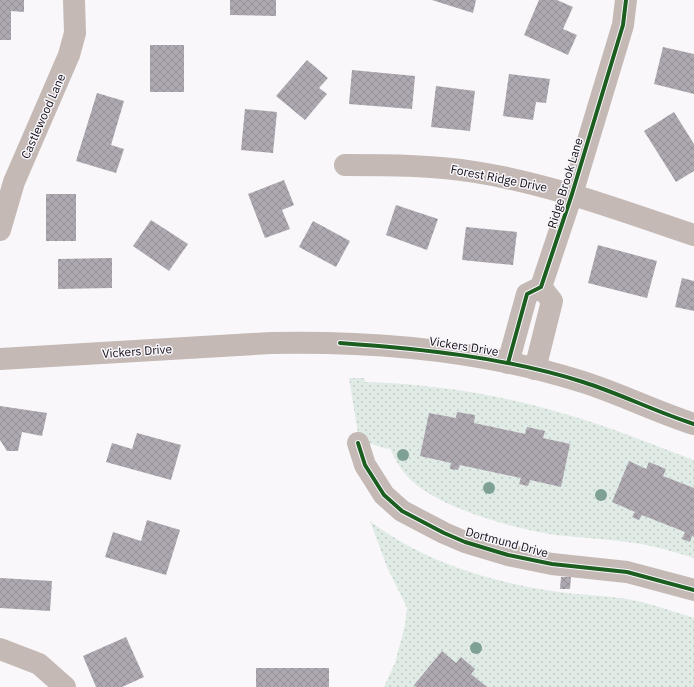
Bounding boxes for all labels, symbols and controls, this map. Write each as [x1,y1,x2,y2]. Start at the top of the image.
street label: Castlewood Lane [17,71,69,161]
street label: Ridge Brook Lane [544,136,586,230]
street label: Forest Ridge Drive [449,161,549,195]
street label: Vickers Drive [428,333,500,359]
street label: Vickers Drive [102,341,173,361]
street label: Dortmund Drive [464,524,550,560]

